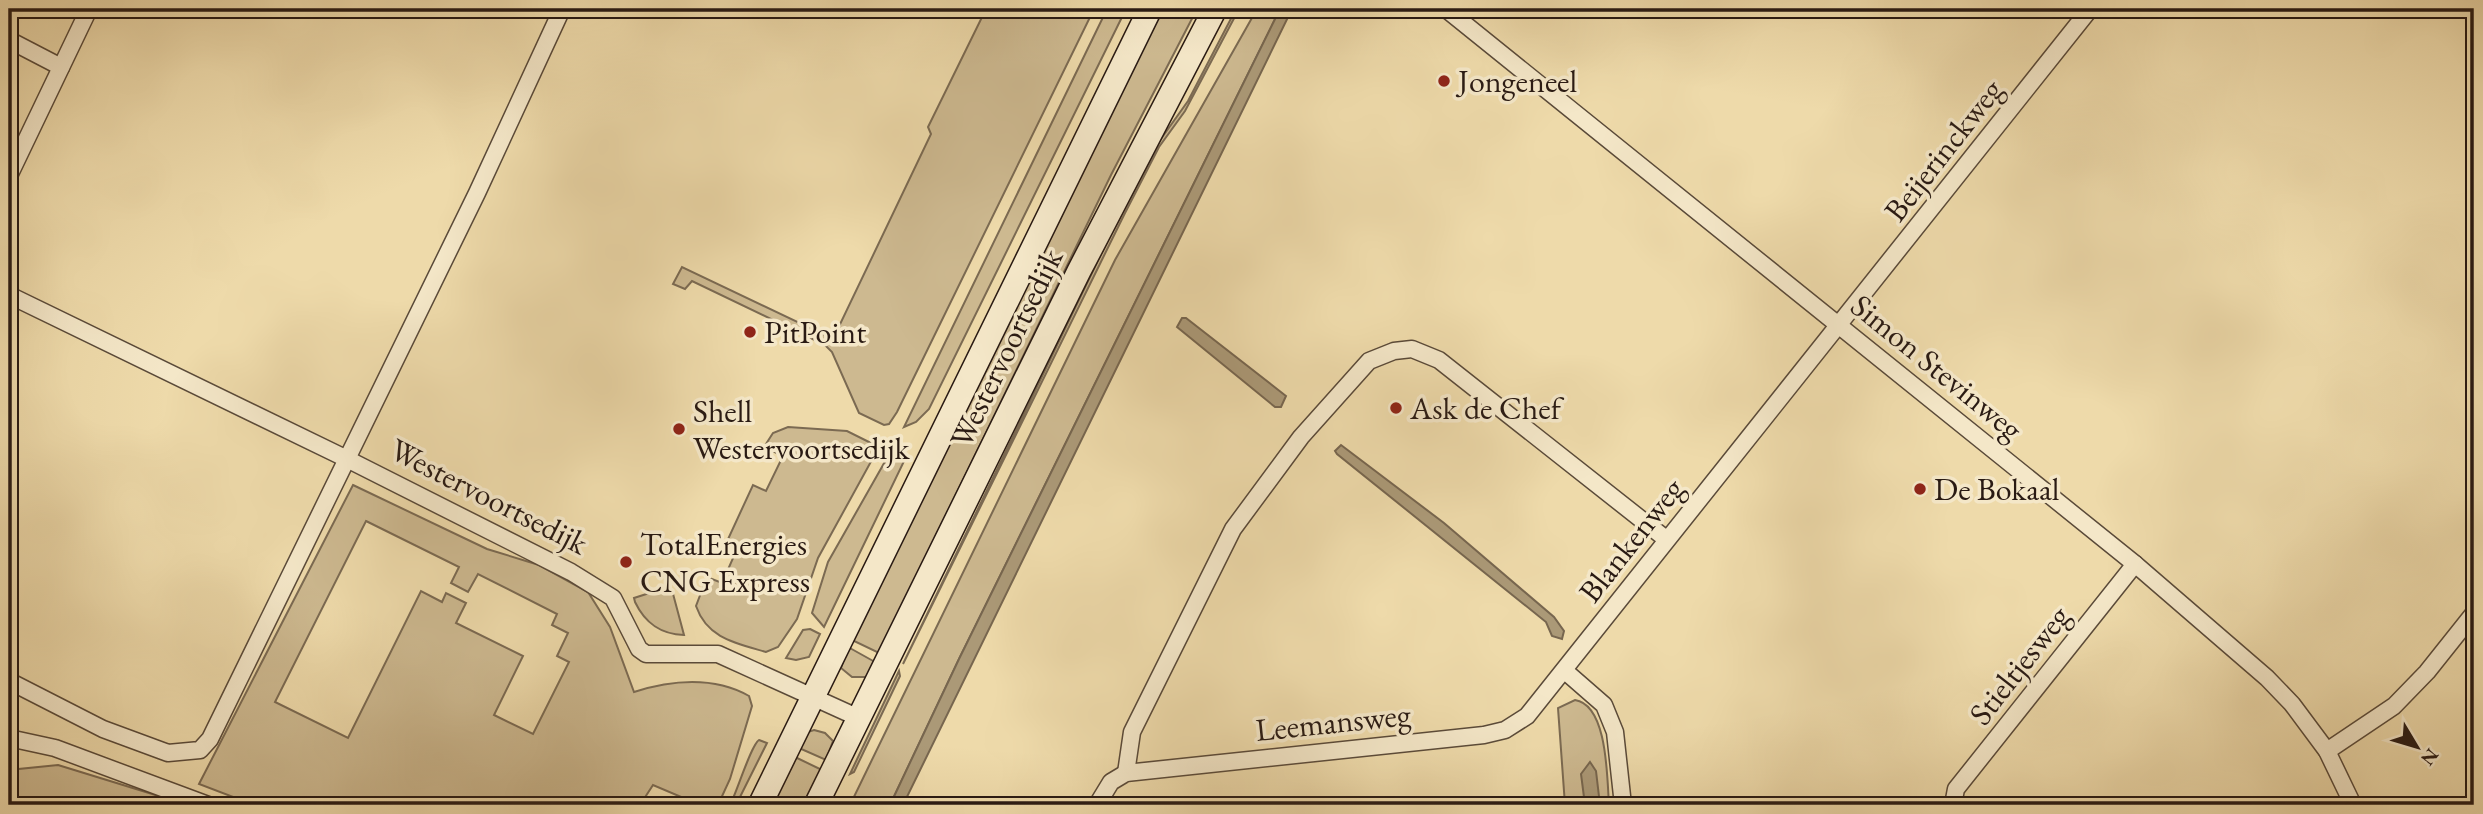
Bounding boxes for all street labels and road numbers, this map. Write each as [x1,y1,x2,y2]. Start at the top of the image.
street label: Beijerinckweg [1874,69,2012,230]
street label: Westervoortsedijk [940,241,1073,455]
street label: Simon Stevinweg [1842,285,2033,450]
street label: Westervoortsedijk [383,428,596,564]
street label: Blankenweg [1569,468,1694,611]
street label: Stieltjesweg [1959,596,2079,733]
street label: Leemansweg [1253,693,1414,751]

